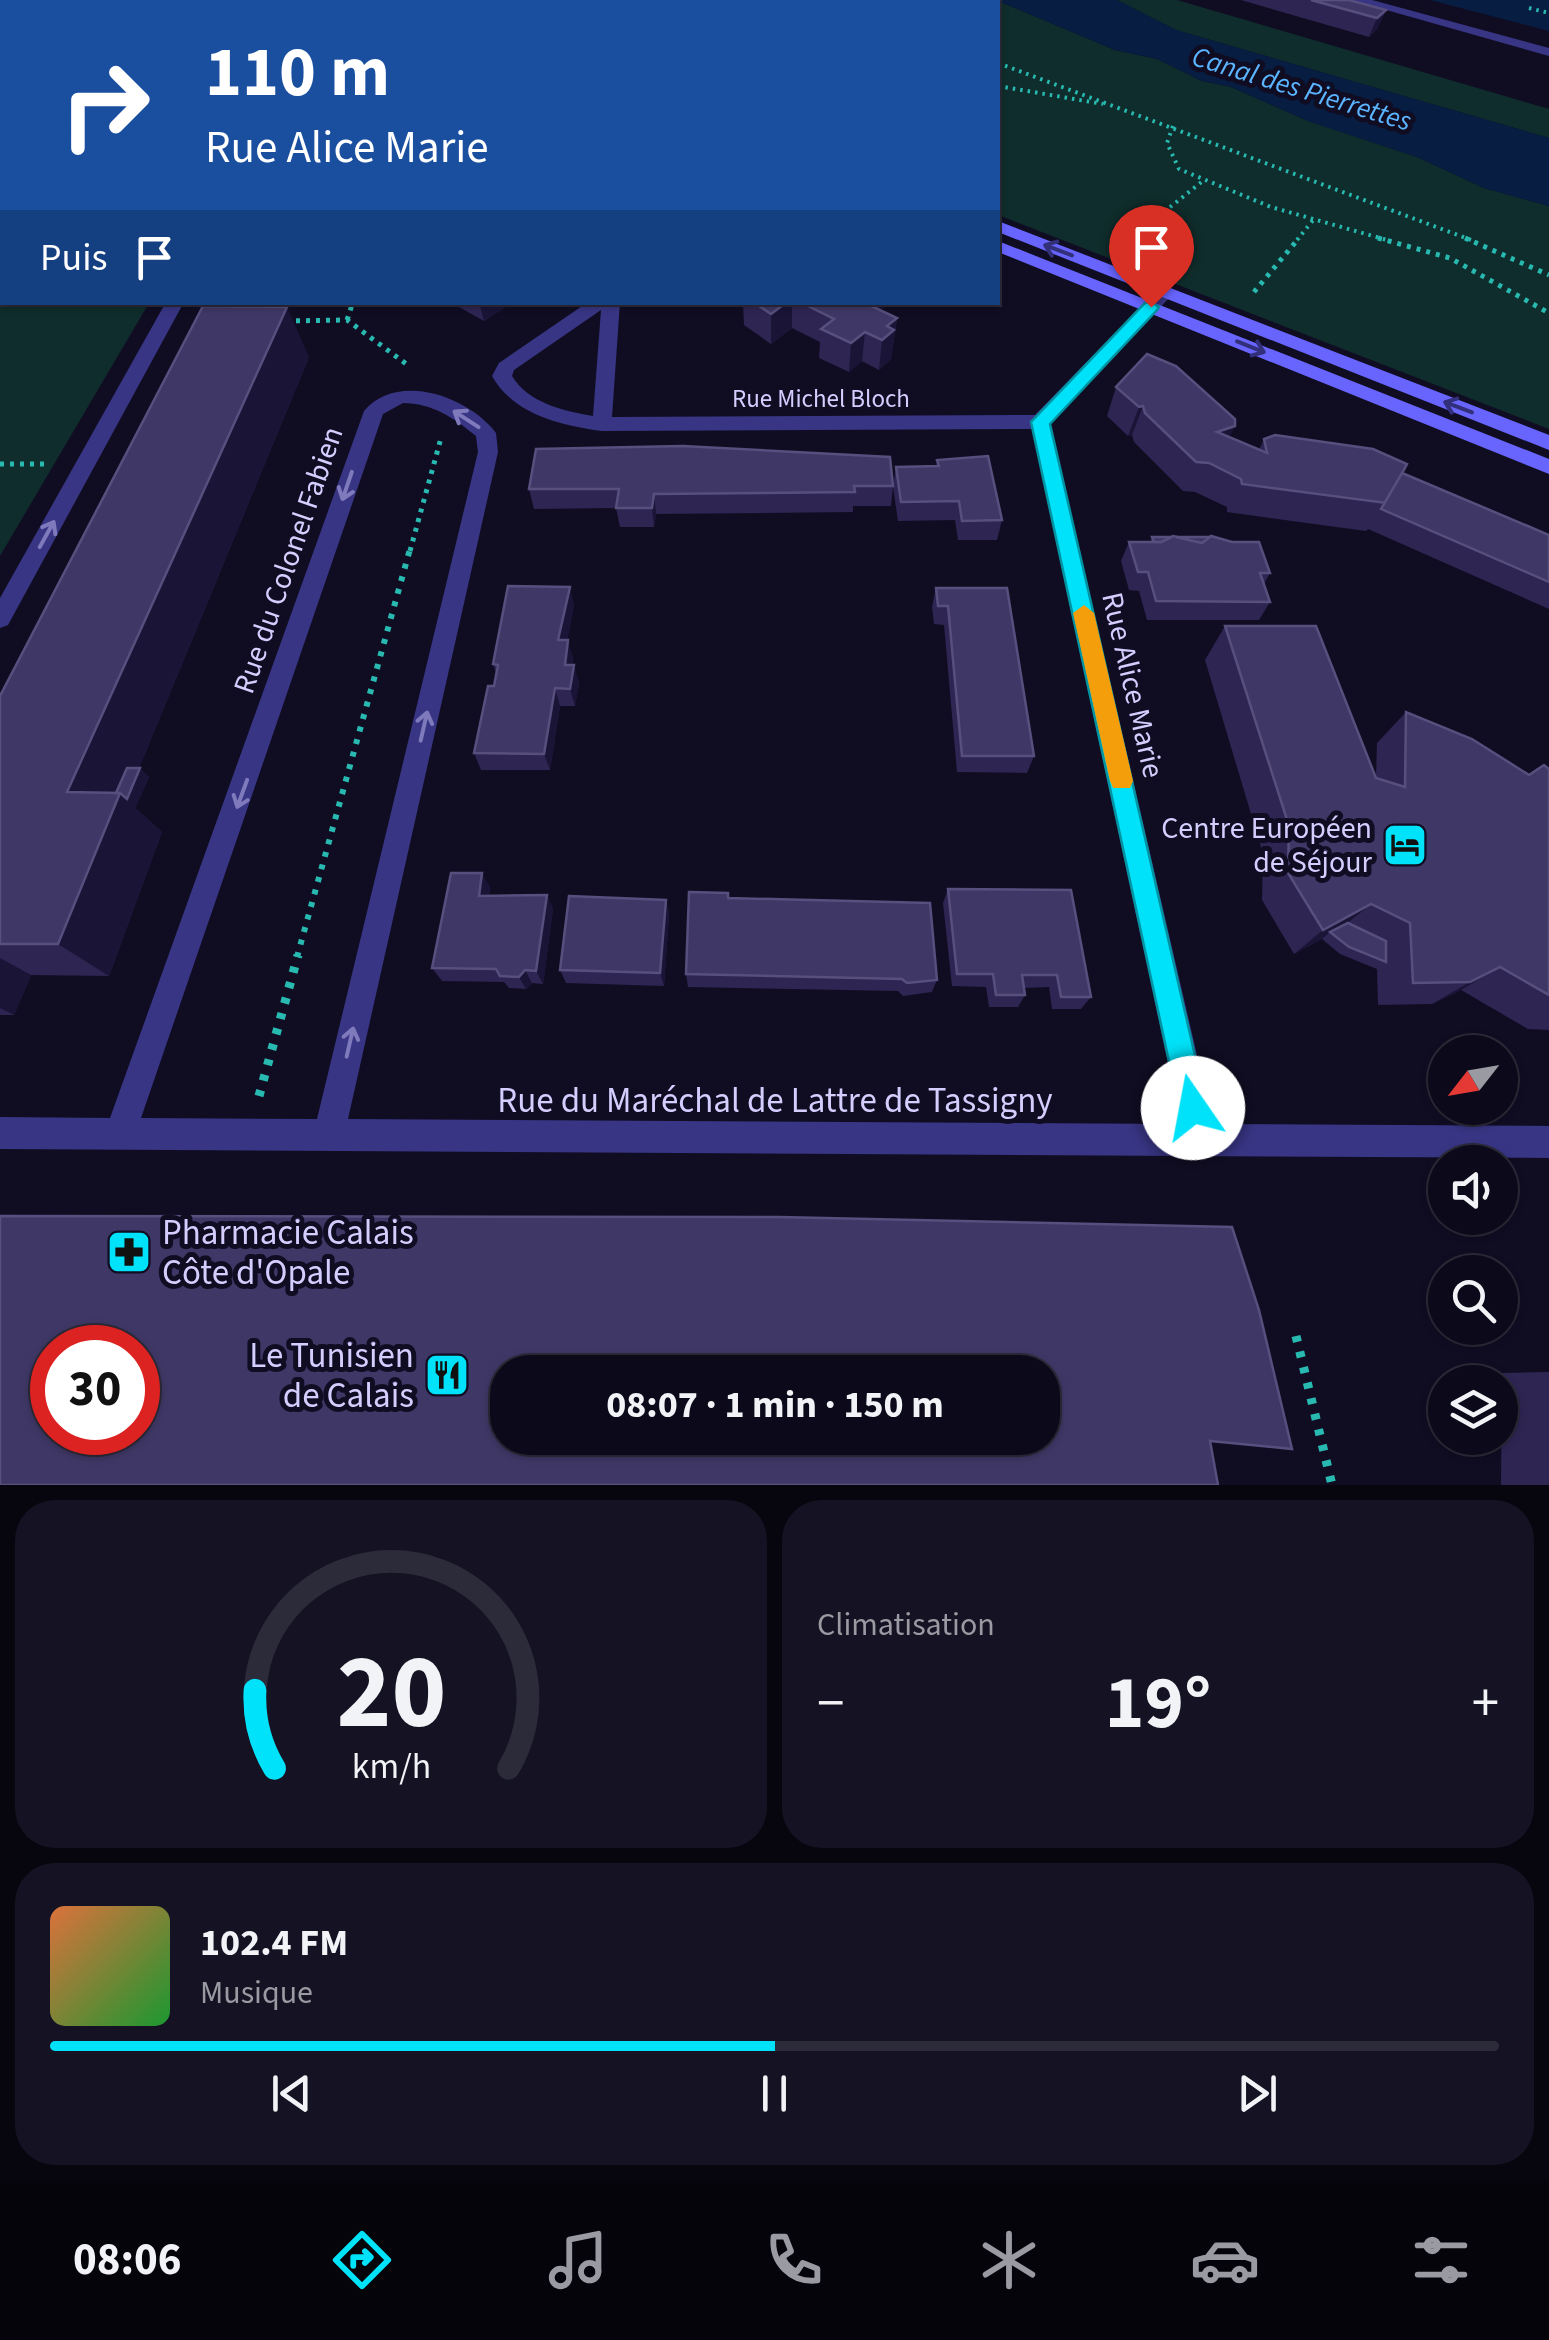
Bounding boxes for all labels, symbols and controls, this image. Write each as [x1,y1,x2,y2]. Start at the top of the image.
text: 110 m [205,23,390,123]
water label: Canal des Pierrettes [1187,37,1416,141]
icon: right [40,40,170,170]
text: Rue Alice Marie [205,116,489,180]
pin [1109,205,1194,308]
icon: arrive [1124,220,1179,275]
icon: arrive [127,230,182,285]
text: Puis [40,231,107,285]
one-way arrow [1043,239,1074,257]
one-way arrow [1235,339,1265,357]
street label: Rue Michel Bloch [732,381,910,417]
one-way arrow [1444,396,1474,414]
one-way arrow [452,408,481,429]
street label: Rue du Colonel Fabien [223,421,354,699]
one-way arrow [337,470,355,501]
one-way arrow [38,519,57,549]
street label: Rue Alice Marie [1090,588,1175,782]
one-way arrow [416,711,434,743]
one-way arrow [232,777,250,808]
place label: Centre Européen de Séjour [1161,807,1373,884]
hotel icon: Centre Européen de Séjour [1382,822,1428,868]
one-way arrow [342,1027,360,1059]
north arrow [1428,1035,1518,1125]
map controls [1428,1035,1518,1455]
position arrow [1141,1056,1245,1160]
street label: Rue du Maréchal de Lattre de Tassigny [497,1076,1053,1126]
button: sound [1428,1145,1518,1235]
place label: Pharmacie Calais Côte d'Opale [162,1208,414,1298]
pharmacy icon: Pharmacie Calais Côte d'Opale [106,1229,152,1275]
button: search [1428,1255,1518,1345]
speed limit sign: 30 [30,1325,160,1455]
place label: Le Tunisien de Calais [249,1331,414,1421]
restaurant icon: Le Tunisien de Calais [424,1352,470,1398]
button: layers [1428,1365,1518,1455]
text: 08:07 · 1 min · 150 m [606,1378,944,1432]
text: Climatisation [817,1602,995,1648]
text: 20 [336,1620,446,1768]
text: 19° [1105,1650,1211,1757]
text: − [817,1665,844,1743]
text: + [1472,1665,1499,1743]
text: km/h [351,1741,431,1792]
text: 102.4 FM [200,1916,348,1970]
text: Musique [200,1970,313,2016]
icon: previous [264,2066,319,2121]
icon: pause [747,2066,802,2121]
icon: next [1230,2066,1285,2121]
icon: directions [327,2225,397,2295]
icon: music [543,2225,613,2295]
icon: phone [759,2225,829,2295]
icon: climate [974,2225,1044,2295]
icon: car [1190,2225,1260,2295]
icon: filters [1406,2225,1476,2295]
text: 08:06 [73,2228,181,2292]

